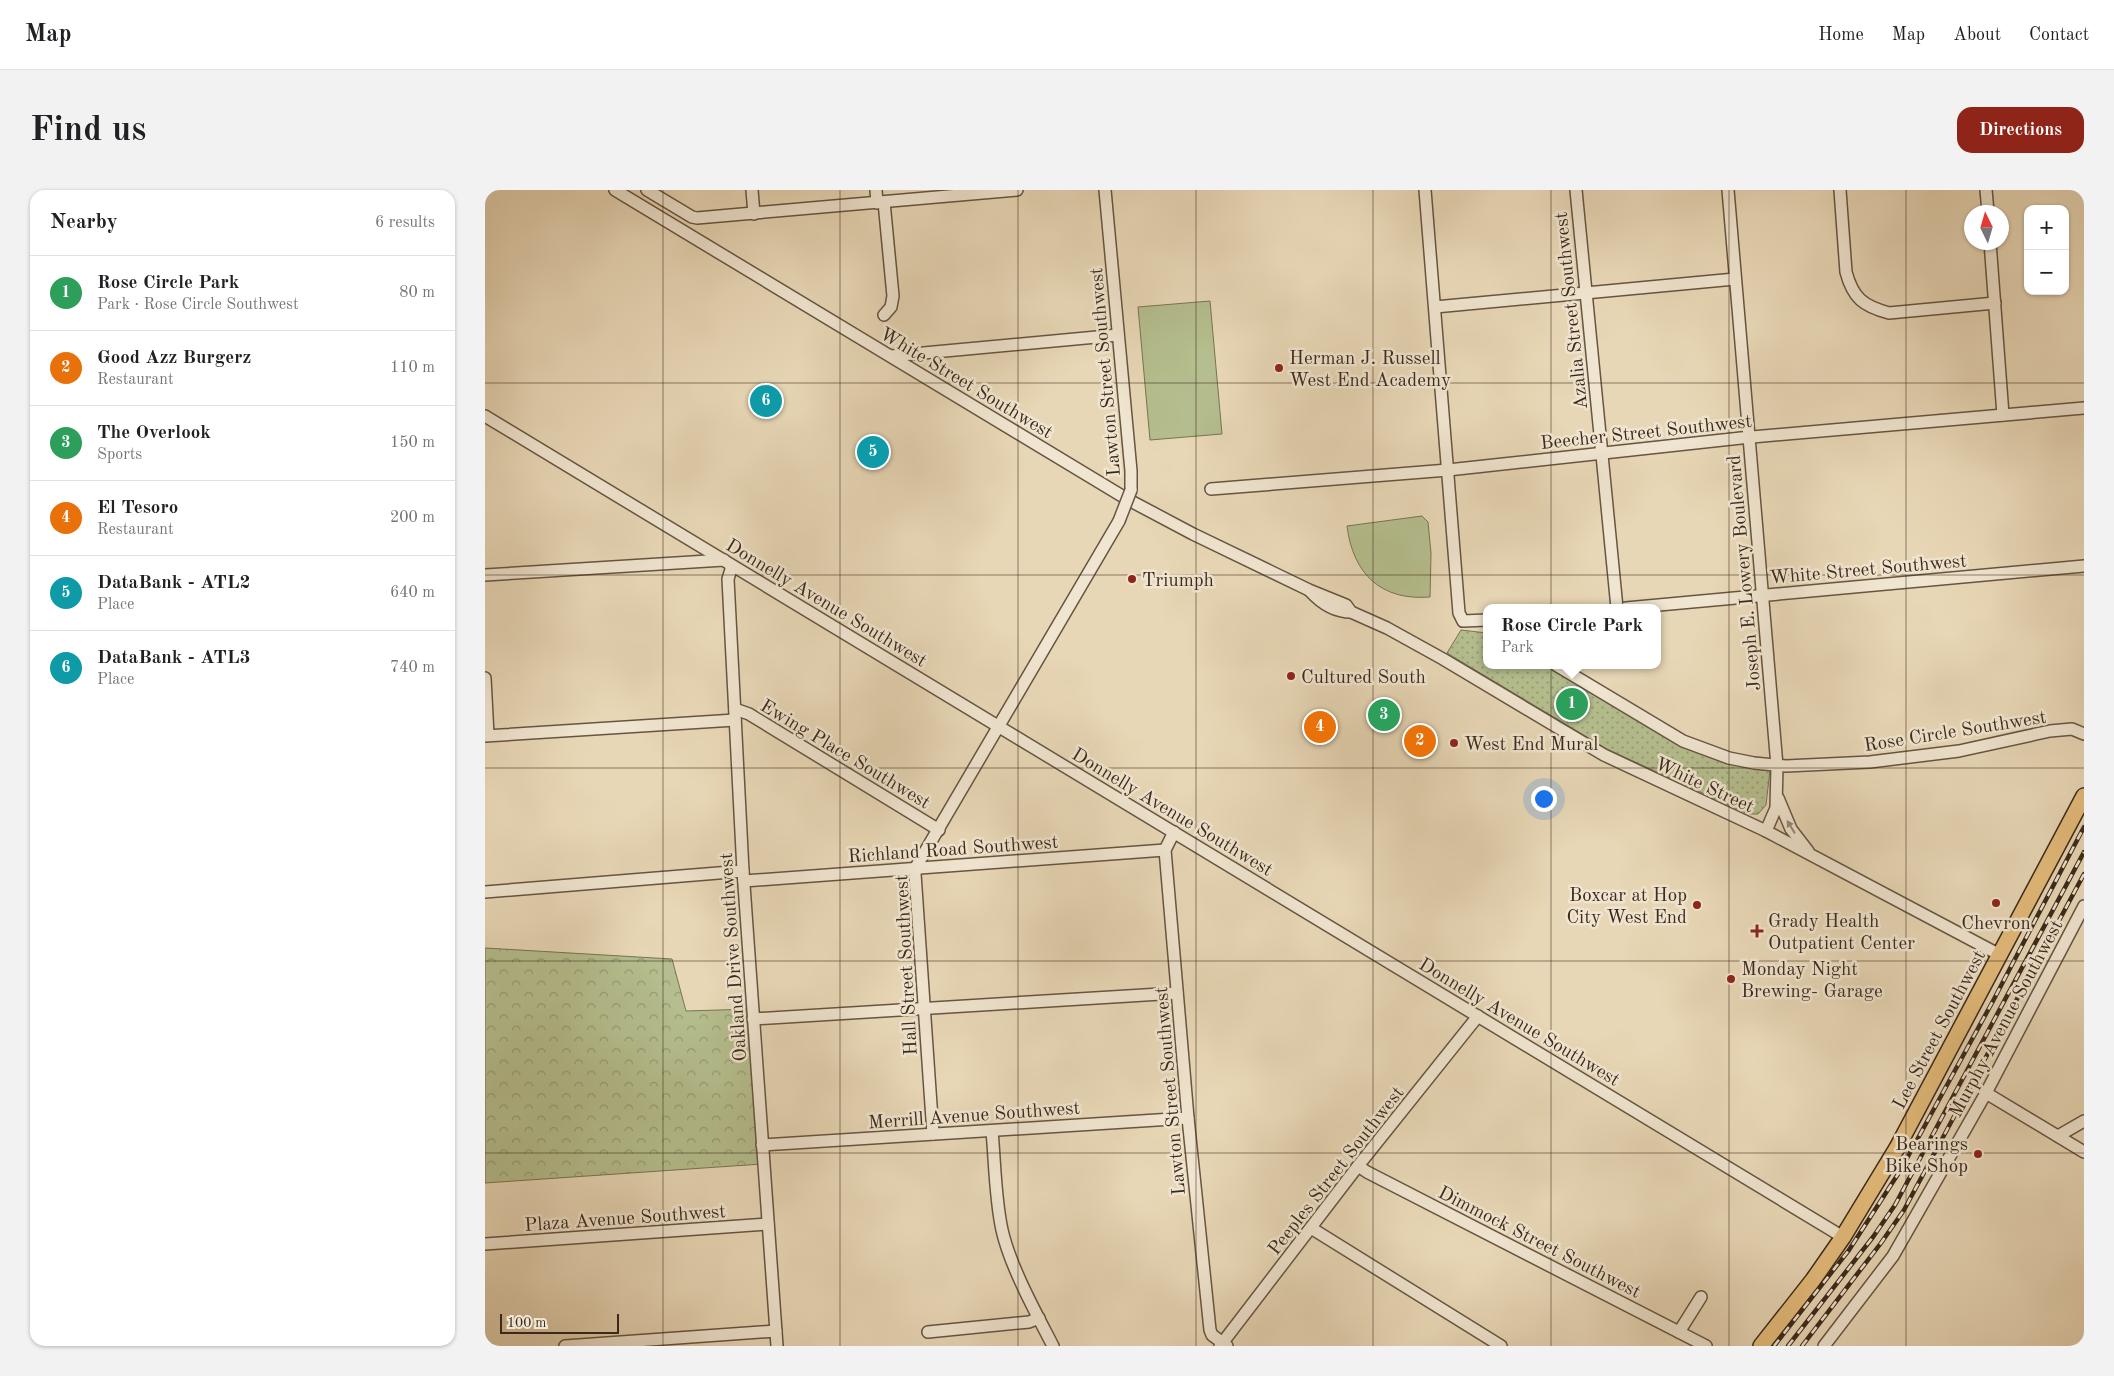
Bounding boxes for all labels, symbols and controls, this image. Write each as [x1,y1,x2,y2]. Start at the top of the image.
text: Map [25,23,72,47]
text: Home [1818,26,1864,44]
text: Map [1892,26,1925,44]
text: About [1953,26,2001,44]
text: Contact [2029,26,2089,44]
button: Directions [1957,107,2084,153]
text: Find us [30,113,146,148]
north arrow [1964,205,2009,250]
map controls [2024,205,2069,295]
button: + [2024,205,2069,250]
street label: Azalia Street Southwest [1553,211,1592,411]
text: Nearby [50,212,118,233]
text: 6 results [375,215,435,231]
button: − [2024,250,2069,295]
street label: Lawton Street Southwest [1088,267,1125,477]
text: Rose Circle Park [97,274,239,293]
text: 1 [61,285,71,301]
text: 80 m [399,285,435,301]
text: Park · Rose Circle Southwest [97,297,299,313]
street label: White Street Southwest [876,325,1055,443]
text: Good Azz Burgerz [97,349,251,368]
place label: Herman J. Russell West End Academy [1289,350,1451,391]
text: 2 [61,360,71,376]
text: 110 m [390,360,435,376]
marker: Herman J. Russell West End Academy [1273,362,1285,374]
text: Restaurant [97,372,174,388]
pin: 6 [750,382,782,420]
street label: Beecher Street Southwest [1540,413,1753,454]
text: The Overlook [97,424,211,443]
pin: 5 [857,433,889,471]
text: 3 [61,435,71,451]
text: 150 m [390,435,435,451]
text: Sports [97,447,142,463]
street label: Joseph E. Lowery Boulevard [1726,454,1765,691]
text: El Tesoro [97,499,178,518]
text: 4 [61,510,71,526]
text: 200 m [390,510,435,526]
text: Restaurant [97,522,174,538]
street label: Donnelly Avenue Southwest [722,537,929,672]
street label: White Street Southwest [1769,552,1968,589]
place label: Triumph [1142,572,1214,591]
marker: Triumph [1126,573,1138,585]
text: DataBank - ATL2 [97,574,250,593]
text: 5 [61,585,71,601]
text: 640 m [390,585,435,601]
text: Place [97,597,134,613]
popup [1483,604,1661,669]
text: Rose Circle Park [1501,617,1643,636]
text: Park [1501,640,1534,656]
text: DataBank - ATL3 [97,649,250,668]
text: 6 [61,660,71,676]
text: 740 m [390,660,435,676]
place label: Cultured South [1301,669,1426,688]
marker: Cultured South [1285,670,1297,682]
text: Place [97,672,134,688]
pin: 1 [1556,685,1588,723]
pin: 3 [1368,696,1400,734]
street label: Ewing Place Southwest [756,697,933,813]
pin: 4 [1304,708,1336,746]
street label: Rose Circle Southwest [1863,709,2048,756]
pin: 2 [1404,722,1436,760]
place label: West End Mural [1464,736,1598,755]
marker: West End Mural [1448,737,1460,749]
street label: Donnelly Avenue Southwest [1068,746,1275,881]
street label: White Street [1652,755,1756,817]
your location [1531,786,1557,812]
one-way arrow [1786,821,1795,834]
street label: Richland Road Southwest [847,834,1059,867]
street label: Oakland Drive Southwest [718,852,751,1062]
street label: Hall Street Southwest [893,874,922,1056]
place label: Boxcar at Hop City West End [1566,887,1687,928]
marker: Chevron [1990,897,2002,909]
marker: Boxcar at Hop City West End [1691,899,1703,911]
place label: Grady Health Outpatient Center [1768,913,1915,954]
place label: Chevron [1961,915,2031,934]
street label: Murphy Avenue Southwest [1947,917,2067,1121]
marker: Grady Health Outpatient Center [1750,924,1764,938]
street label: Lee Street Southwest [1890,948,1990,1113]
street label: Donnelly Avenue Southwest [1415,956,1622,1091]
place label: Monday Night Brewing- Garage [1741,961,1883,1002]
marker: Monday Night Brewing- Garage [1725,973,1737,985]
street label: Lawton Street Southwest [1153,986,1190,1196]
street label: Peeples Street Southwest [1265,1084,1409,1259]
street label: Merrill Avenue Southwest [868,1100,1081,1133]
place label: Bearings Bike Shop [1884,1136,1968,1177]
marker: Bearings Bike Shop [1972,1148,1984,1160]
street label: Dimmock Street Southwest [1435,1184,1643,1303]
street label: Plaza Avenue Southwest [524,1203,727,1236]
scale bar [500,1311,619,1334]
text: 100 m [507,1316,546,1330]

